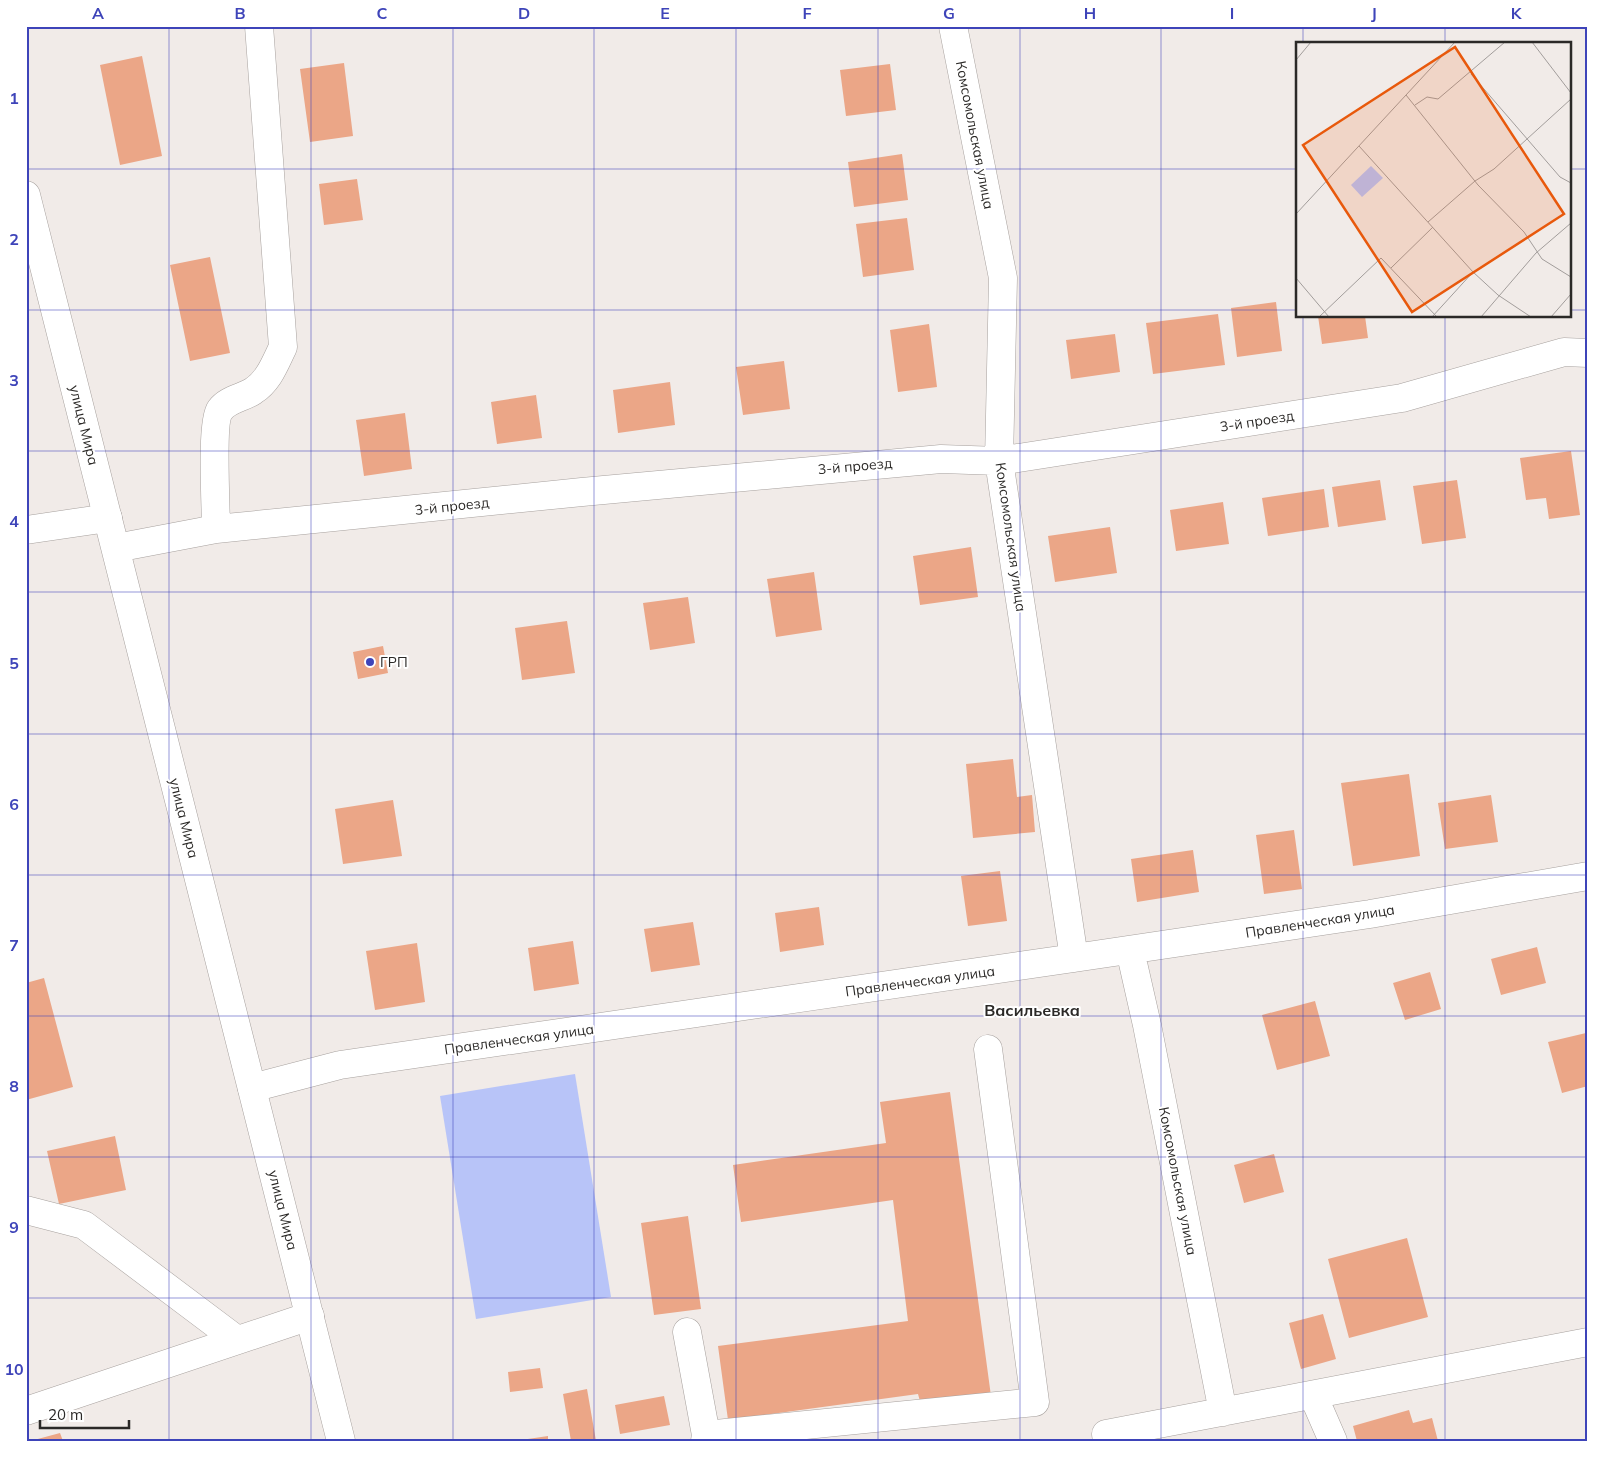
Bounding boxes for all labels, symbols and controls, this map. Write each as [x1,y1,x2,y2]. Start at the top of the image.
text: A [92,3,104,23]
text: B [234,3,246,23]
text: C [377,3,388,23]
text: D [518,3,530,23]
text: E [660,3,670,23]
text: F [802,3,812,23]
text: G [943,3,955,23]
text: H [1084,3,1096,23]
text: I [1230,3,1234,23]
text: J [1371,3,1377,23]
text: K [1511,3,1523,23]
inset map [1296,42,1572,318]
street label: Комсомольская улица [952,59,998,211]
text: 1 [9,88,19,108]
text: 2 [9,229,19,249]
text: 3 [9,370,19,390]
street label: улица Мира [65,383,103,467]
street label: 3-й проезд [1219,406,1296,436]
street label: 3-й проезд [817,454,894,478]
street label: Комсомольская улица [992,461,1030,613]
street label: 3-й проезд [414,493,491,519]
text: 4 [9,511,19,531]
text: 5 [9,653,19,673]
place label: ГРП [380,653,408,671]
marker: ГРП [364,656,376,668]
street label: улица Мира [165,776,203,860]
text: 6 [9,794,19,814]
street label: Правленческая улица [1244,900,1396,942]
text: 7 [9,935,19,955]
street label: Правленческая улица [844,962,996,1000]
district label: Васильевка [984,1000,1080,1020]
street label: Правленческая улица [443,1020,595,1058]
text: 8 [9,1076,19,1096]
street label: Комсомольская улица [1155,1105,1201,1257]
street label: улица Мира [264,1168,302,1252]
text: 9 [9,1217,19,1237]
text: 10 [4,1359,24,1379]
scale bar [40,1397,129,1429]
text: 20 m [48,1405,83,1424]

